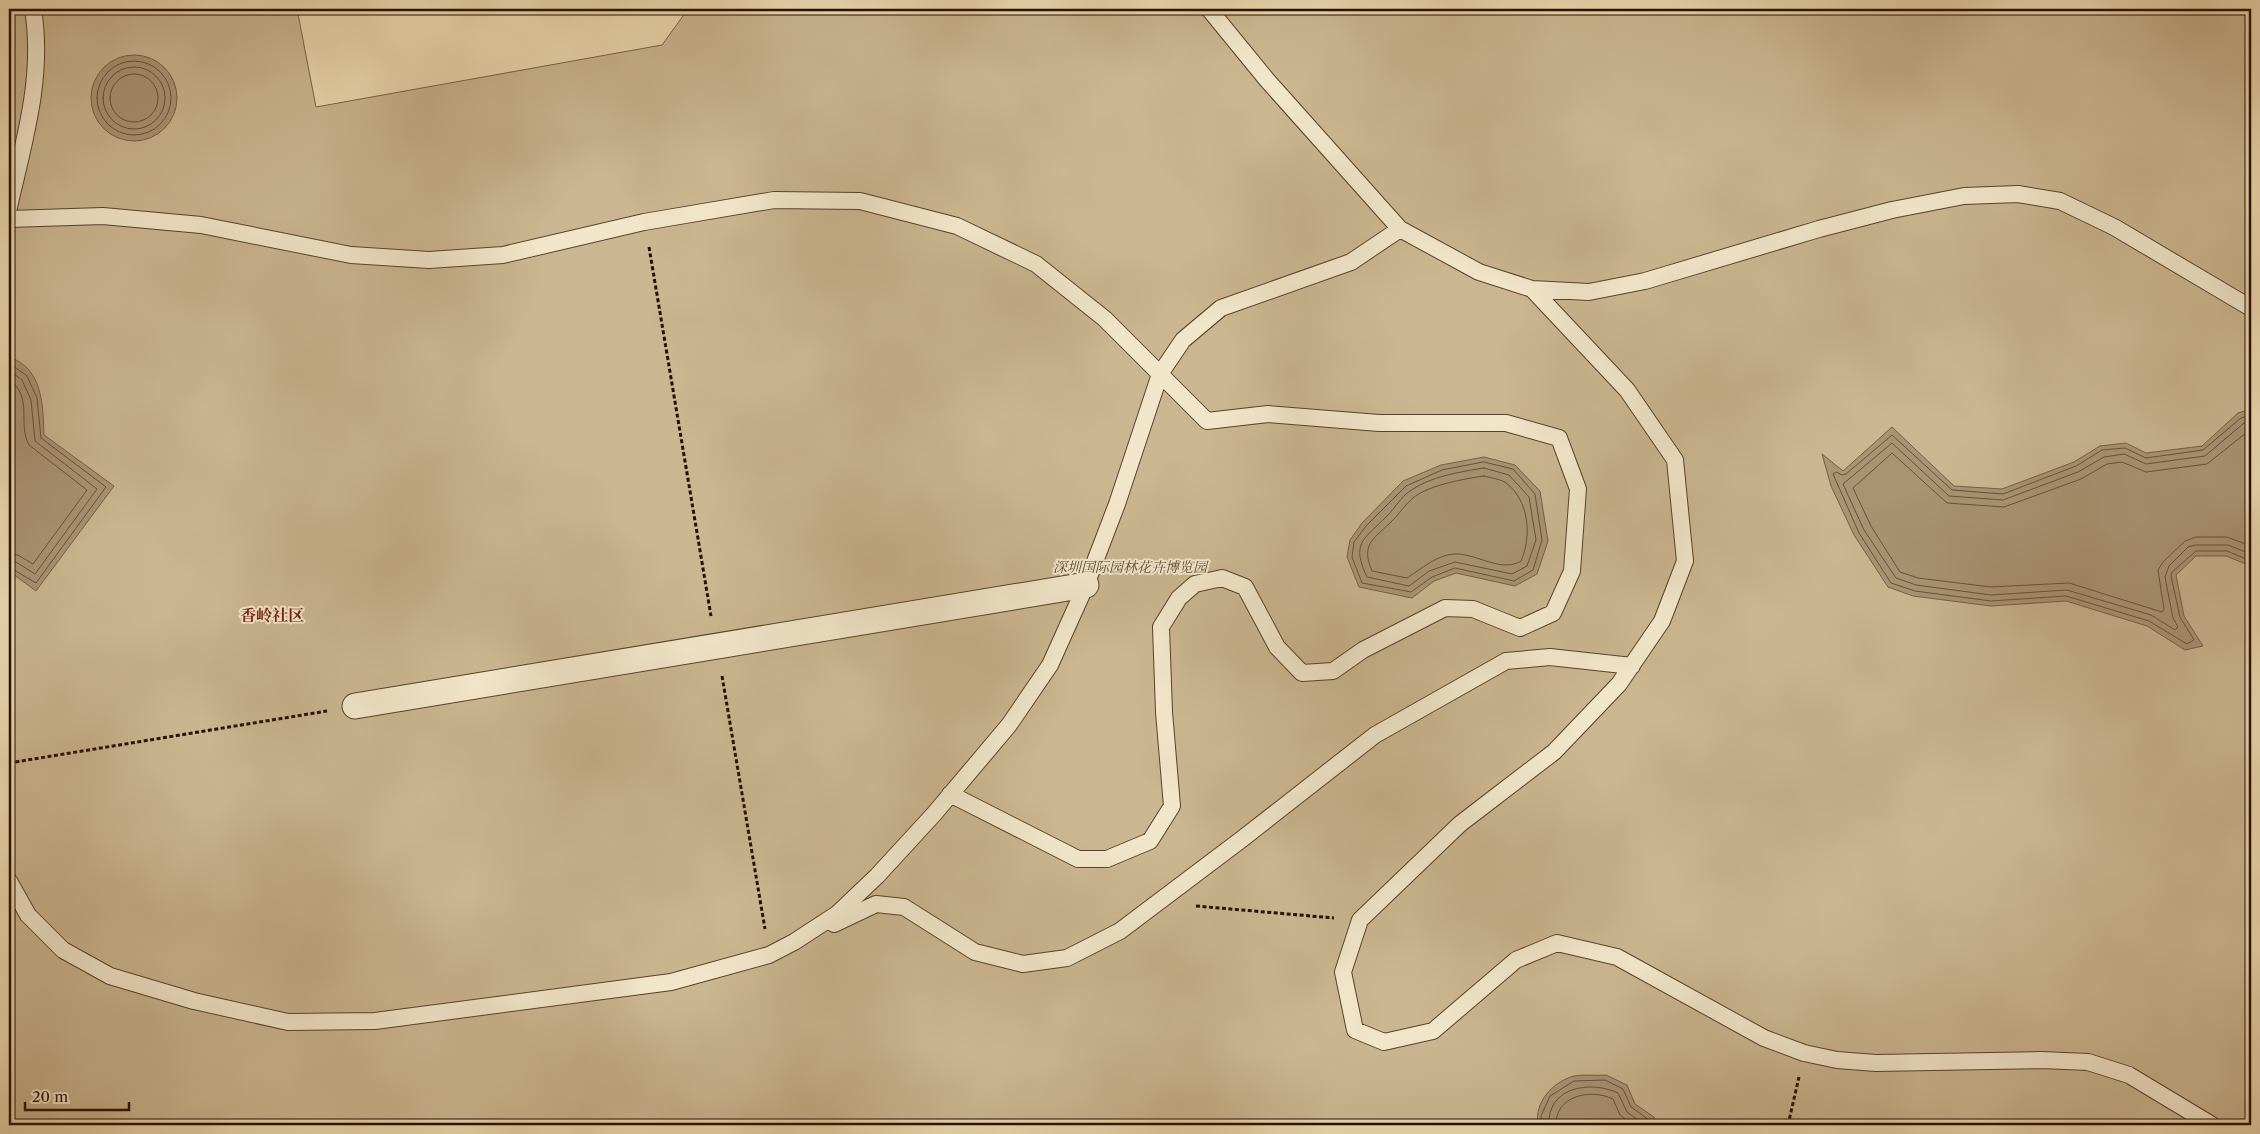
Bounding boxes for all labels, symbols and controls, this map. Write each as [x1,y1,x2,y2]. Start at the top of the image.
park label: 深圳国际园林花卉博览园 [1053,558,1209,576]
district label: 香岭社区 [240,605,304,625]
scale bar [25,1079,129,1111]
text: 20 m [32,1087,68,1106]

